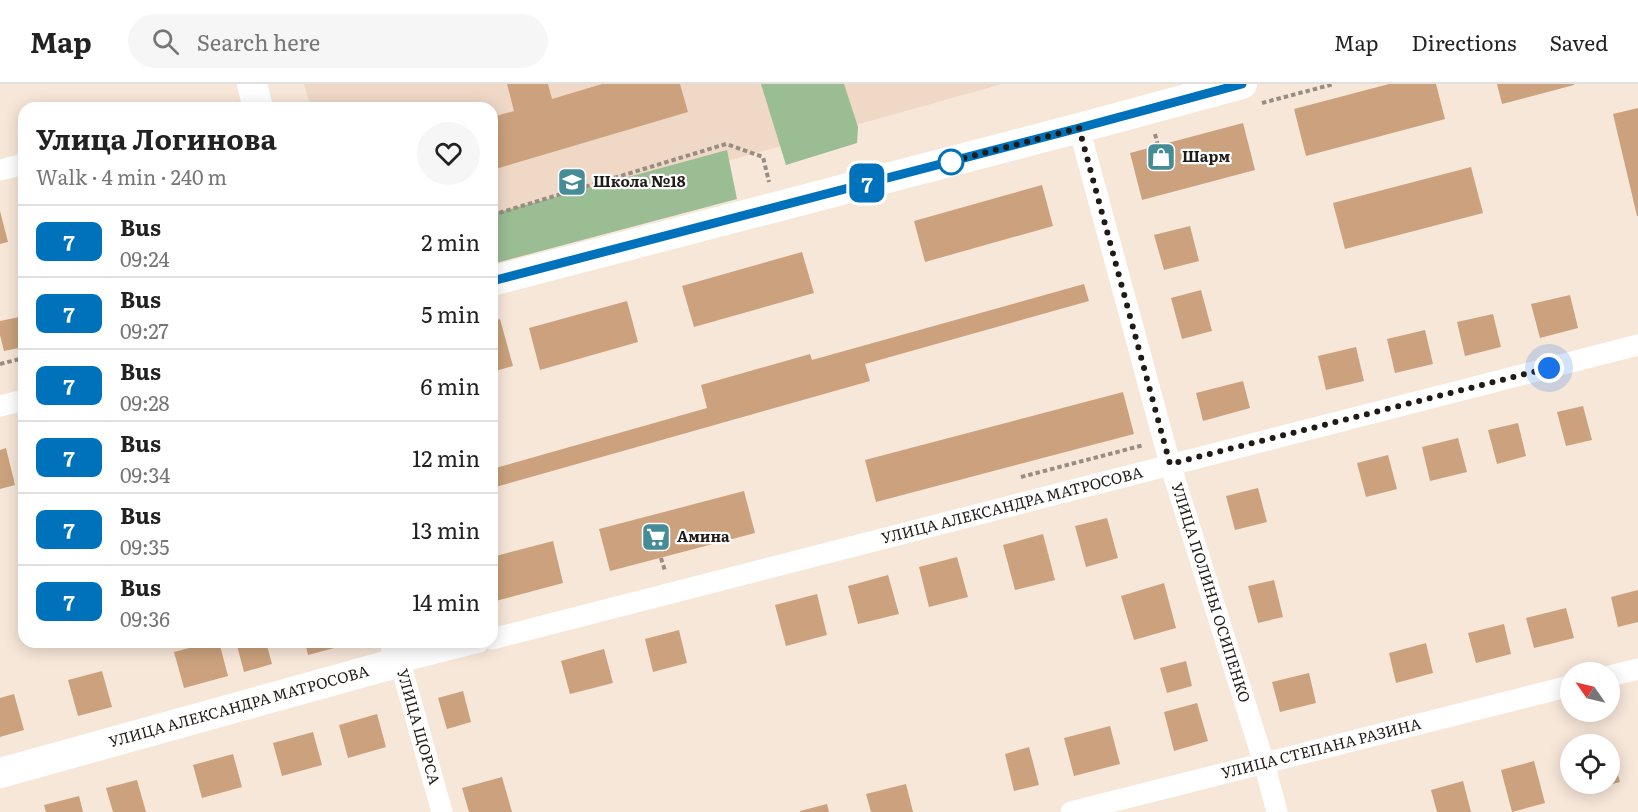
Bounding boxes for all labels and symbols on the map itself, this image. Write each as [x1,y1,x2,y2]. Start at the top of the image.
shop icon: Шарм [1145,141,1177,173]
place label: Шарм [1182,144,1230,167]
unlabelled marker [938,149,964,175]
line badge: 7 [848,164,886,202]
school or university icon: Школа №18 [556,166,588,198]
place label: Школа №18 [593,169,686,192]
your location [1534,353,1564,383]
street label: УЛИЦА АЛЕКСАНДРА МАТРОСОВА [879,460,1145,549]
street label: УЛИЦА ПОЛИНЫ ОСИПЕНКО [1167,479,1257,705]
supermarket icon: Амина [640,521,672,553]
place label: Амина [677,524,730,547]
street label: УЛИЦА АЛЕКСАНДРА МАТРОСОВА [106,658,371,752]
north arrow [1560,662,1620,722]
street label: УЛИЦА ЩОРСА [392,666,447,787]
street label: УЛИЦА СТЕПАНА РАЗИНА [1218,711,1423,784]

